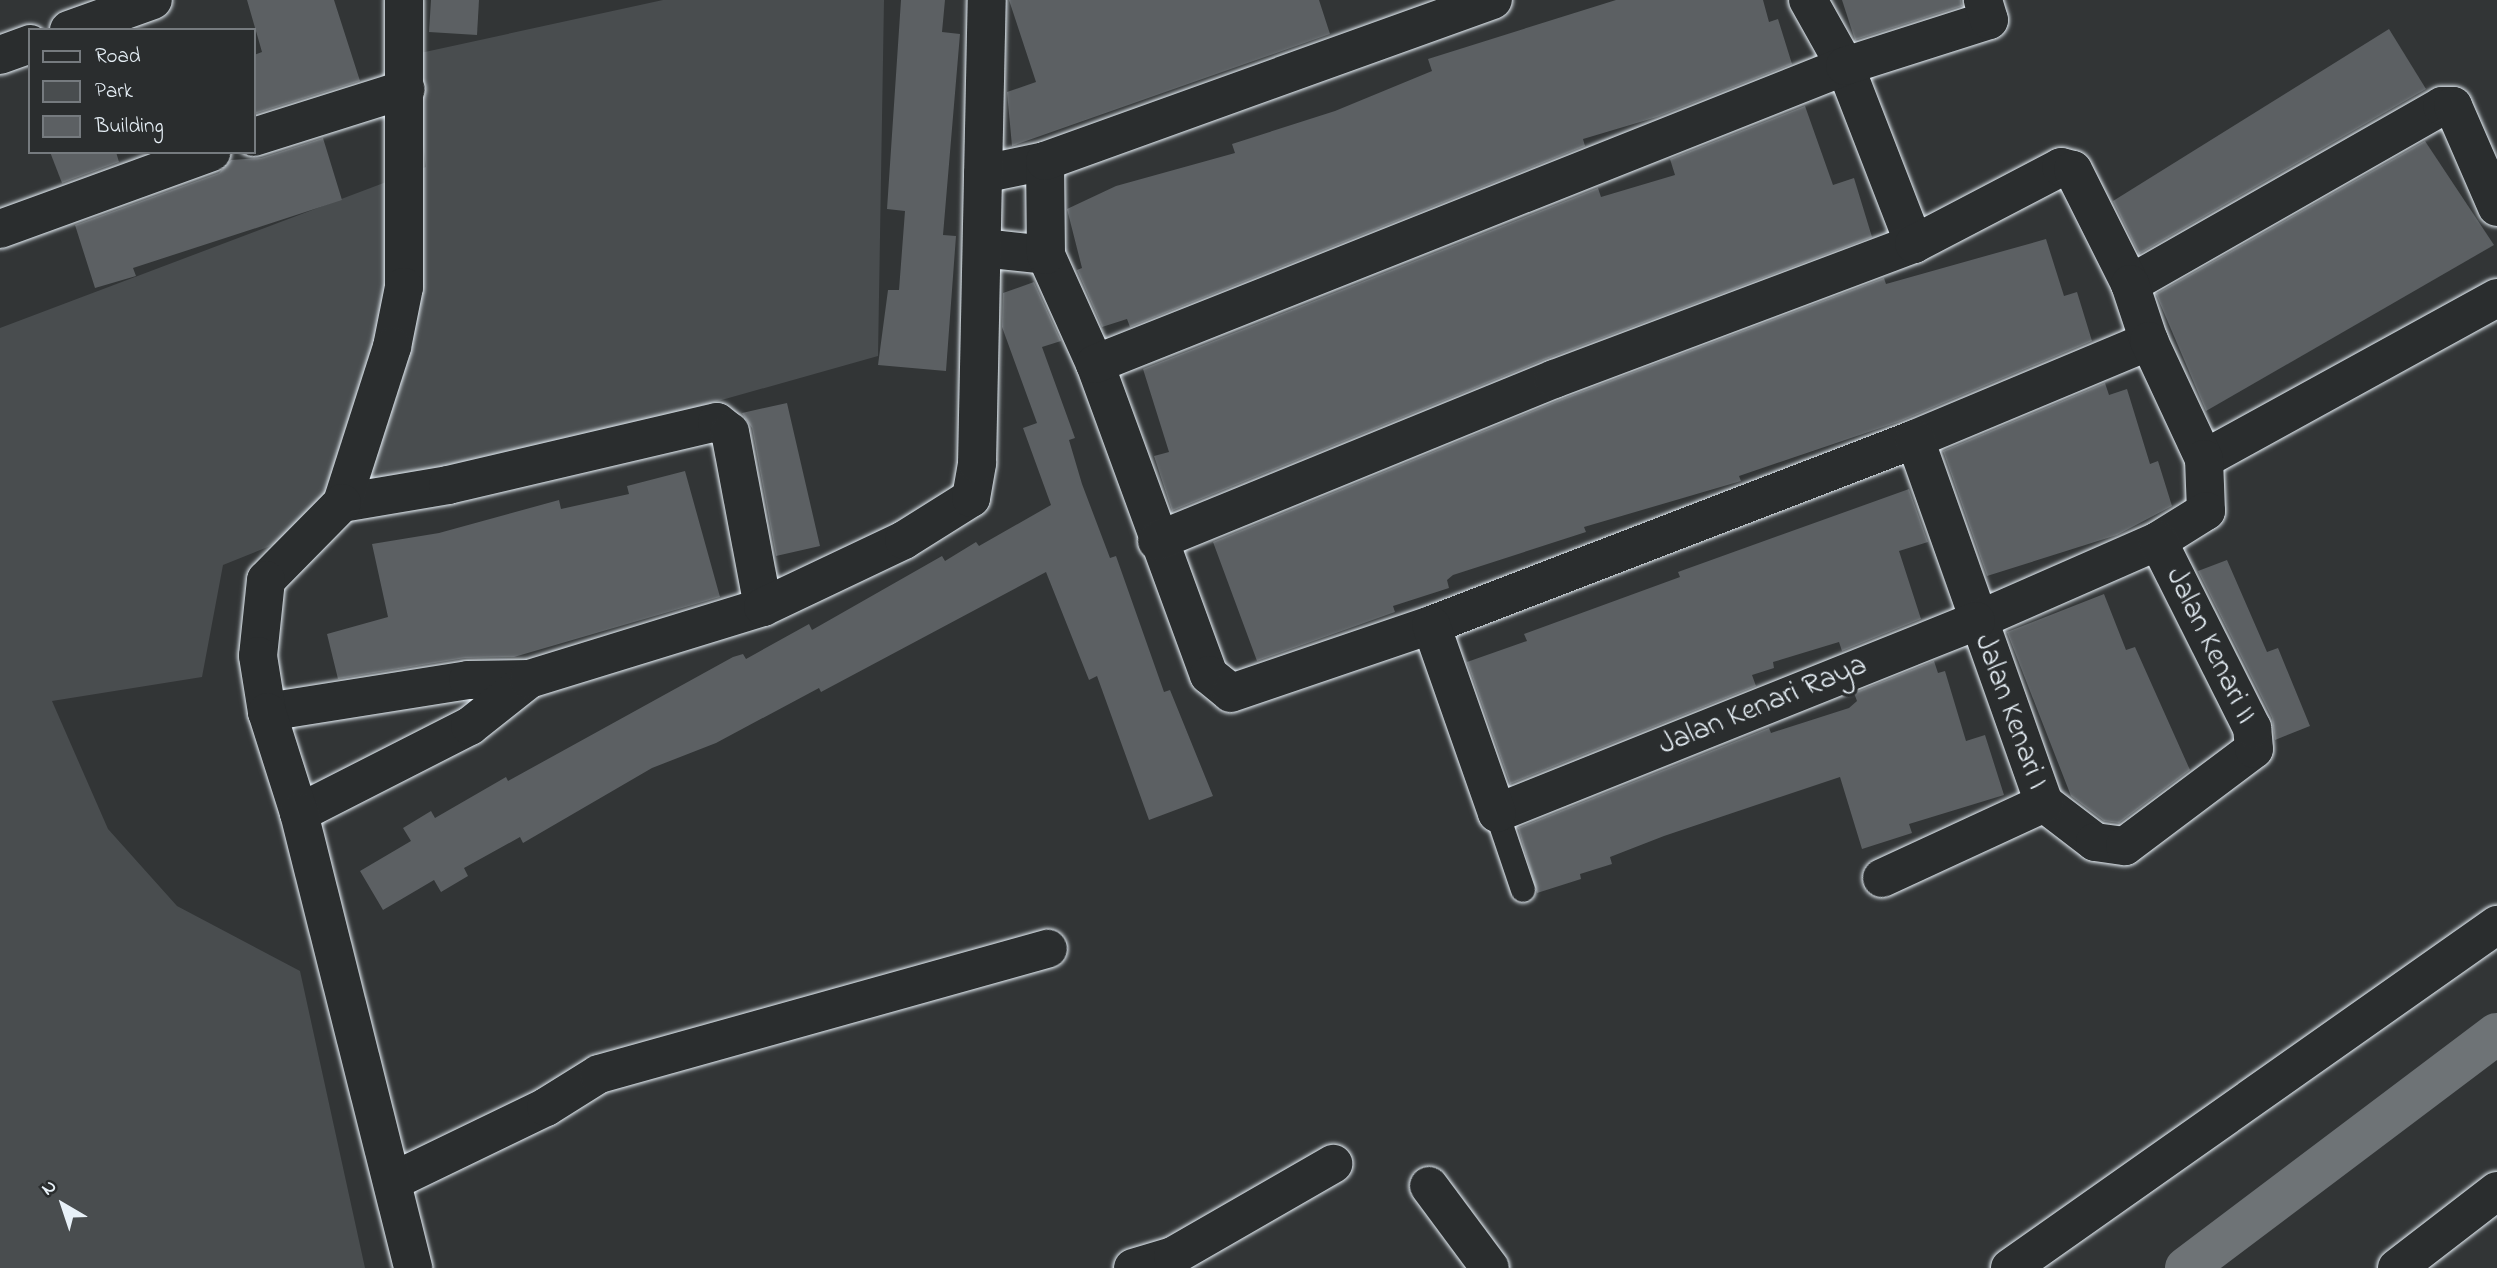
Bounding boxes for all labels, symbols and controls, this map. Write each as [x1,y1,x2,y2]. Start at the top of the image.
legend [28,28,256,154]
text: Road [95,42,141,72]
text: Park [95,77,133,107]
text: Building [95,112,164,142]
street label: Jalan Kenari II [2157,562,2263,730]
street label: Jalan Kenari I [1965,629,2055,795]
street label: Jalan Kenari Raya [1654,648,1872,764]
north arrow [28,1170,98,1240]
text: N [36,1174,63,1203]

